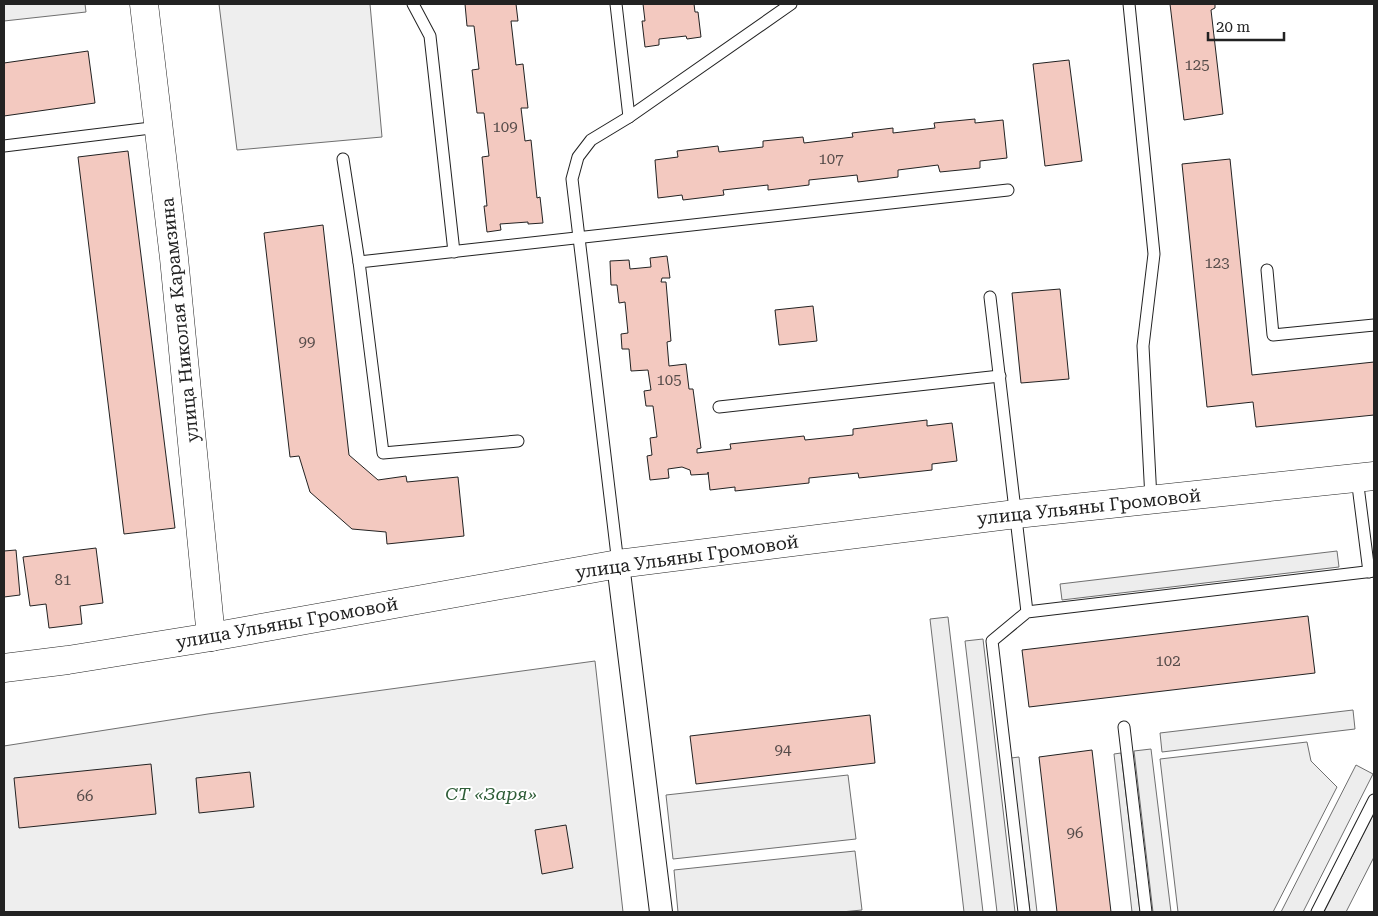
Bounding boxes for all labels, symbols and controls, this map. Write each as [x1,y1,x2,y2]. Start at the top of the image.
scale bar [1208,10,1284,42]
text: 20 m [1216,18,1251,36]
house number: 125 [1184,56,1210,74]
house number: 109 [492,118,518,136]
house number: 107 [818,150,844,168]
street label: улица Николая Карамзина [156,196,203,443]
house number: 123 [1204,254,1230,272]
house number: 99 [299,333,315,351]
house number: 105 [656,371,682,389]
street label: улица Ульяны Громовой [976,484,1202,529]
street label: улица Ульяны Громовой [574,530,800,583]
house number: 81 [55,571,71,589]
street label: улица Ульяны Громовой [174,593,400,652]
house number: 102 [1155,652,1181,670]
house number: 94 [775,741,792,759]
park label: СТ «Заря» [445,783,537,804]
house number: 66 [77,787,93,805]
house number: 96 [1067,824,1083,842]

